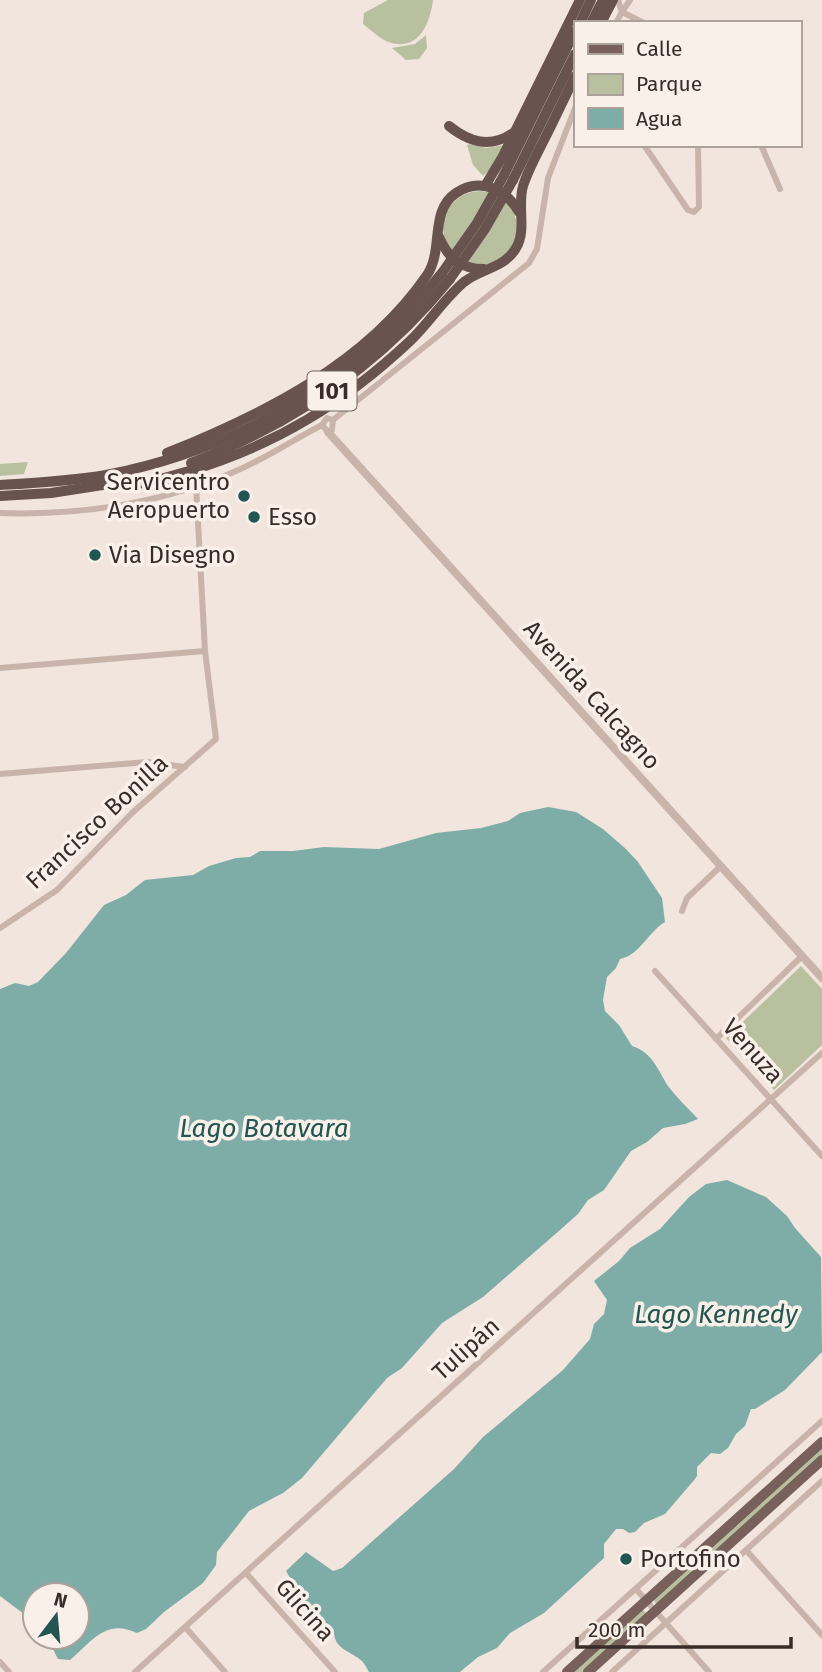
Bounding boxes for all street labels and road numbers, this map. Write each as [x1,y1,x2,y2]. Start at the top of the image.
road number: 101 [308,372,356,410]
street label: Avenida Calcagno [518,615,666,775]
street label: Francisco Bonilla [20,749,174,895]
street label: Venuza [717,1013,789,1089]
street label: Tulipán [427,1312,505,1386]
street label: Glicina [270,1573,340,1647]

